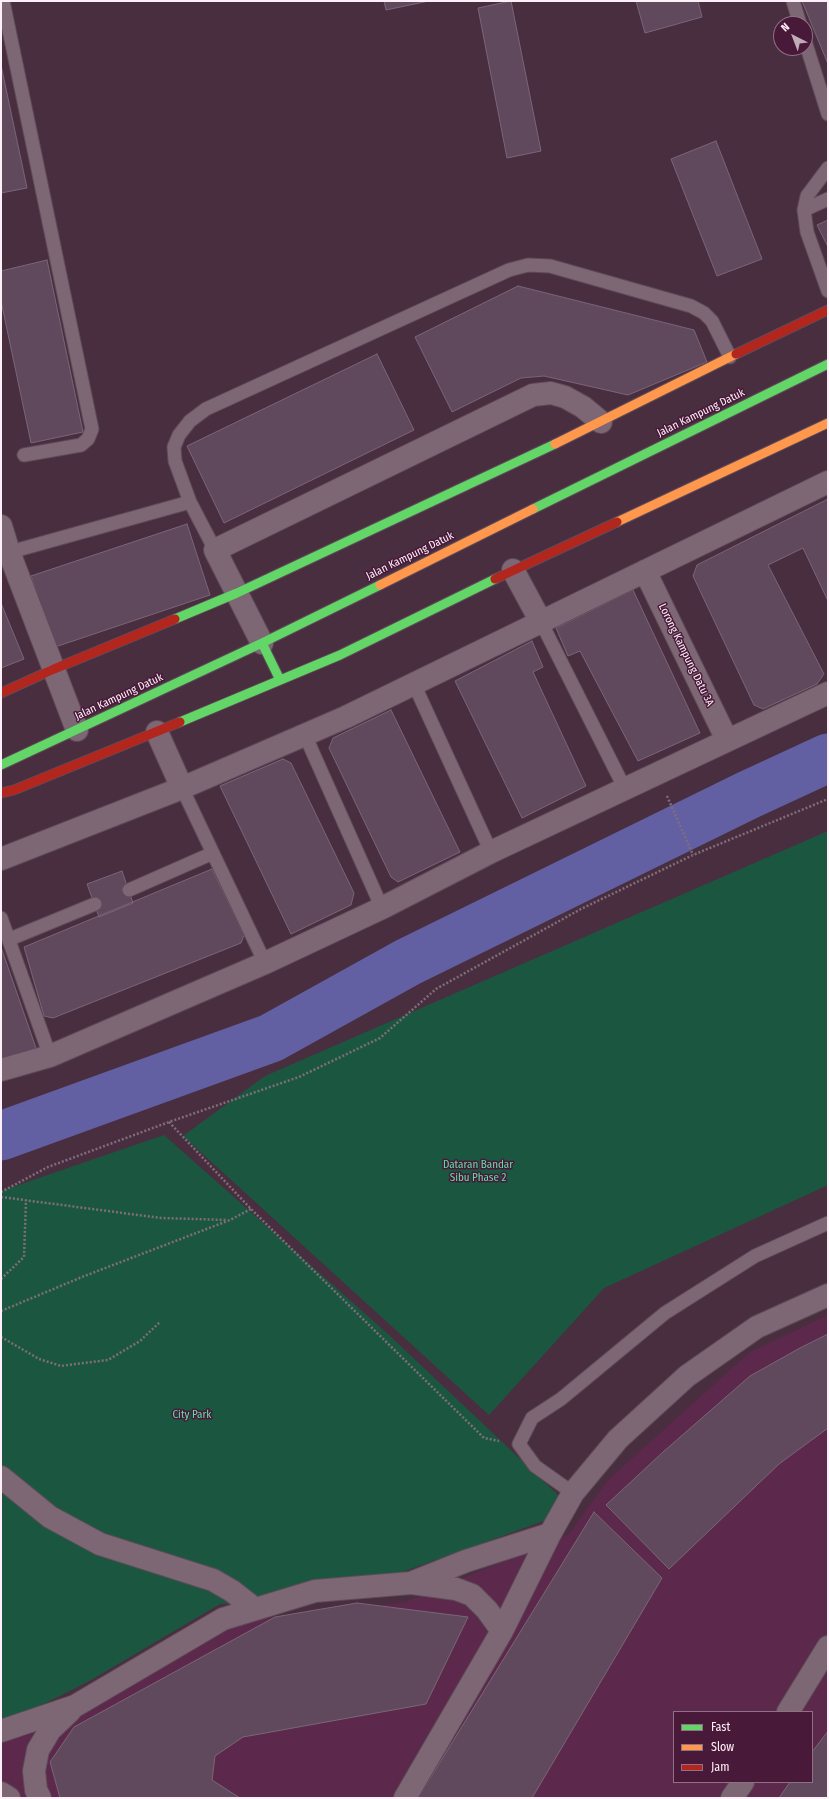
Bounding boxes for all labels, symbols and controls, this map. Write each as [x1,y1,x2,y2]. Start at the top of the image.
north arrow [773,16,813,56]
text: N [779,20,792,34]
street label: Jalan Kampung Datuk [655,386,747,440]
street label: Jalan Kampung Datuk [364,529,456,583]
street label: Lorong Kampung Datu 3A [655,602,717,708]
street label: Jalan Kampung Datuk [73,671,165,723]
park label: Dataran Bandar Sibu Phase 2 [443,1158,513,1184]
park label: City Park [173,1408,211,1422]
legend [673,1711,813,1783]
text: Fast [711,1720,730,1734]
text: Slow [711,1740,734,1754]
text: Jam [711,1760,729,1774]

